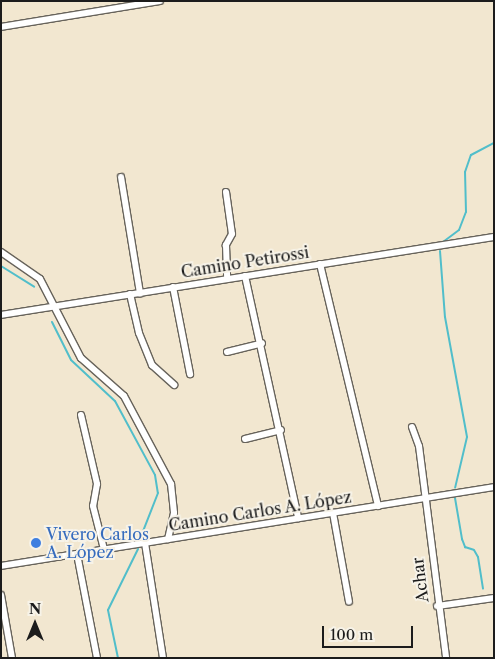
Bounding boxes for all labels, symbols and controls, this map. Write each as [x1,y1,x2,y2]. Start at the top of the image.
street label: Camino Petirossi [180,242,310,282]
street label: Camino Carlos A. López [167,487,353,535]
place label: Vivero Carlos A. López [46,524,149,562]
marker: Vivero Carlos A. López [30,537,42,549]
street label: Achar [408,556,432,604]
north arrow [10,599,60,649]
text: N [29,600,41,618]
scale bar [325,616,416,648]
text: 100 m [330,625,373,644]

